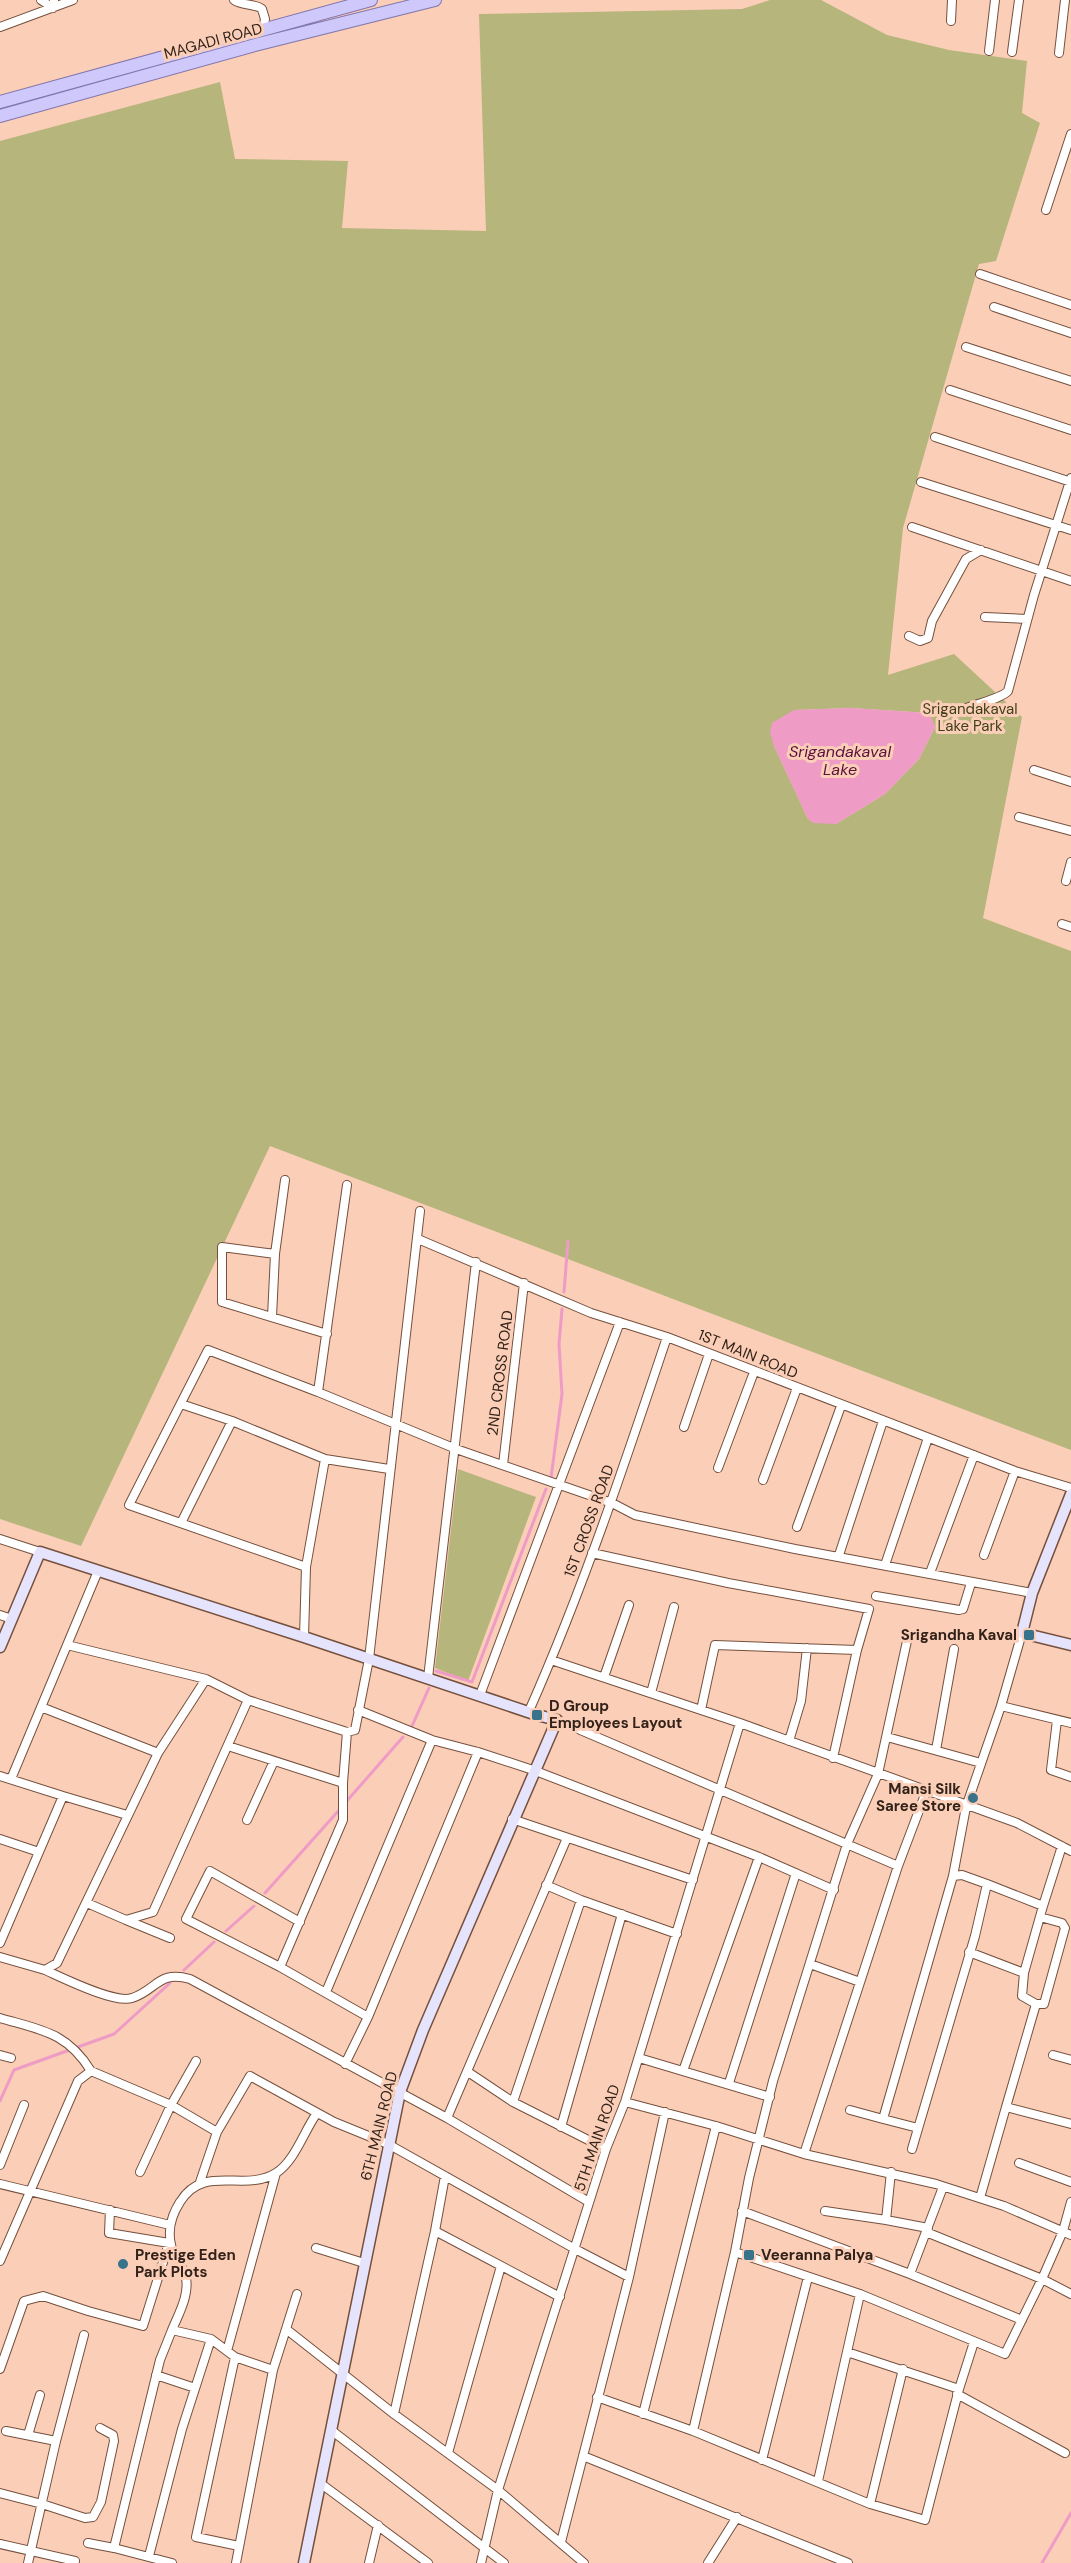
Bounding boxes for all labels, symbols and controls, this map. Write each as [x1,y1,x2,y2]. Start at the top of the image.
street label: MAGADI ROAD [162,18,264,64]
park label: Srigandakaval Lake Park [923,699,1017,736]
water label: Srigandakaval Lake [789,741,891,780]
street label: 2ND CROSS ROAD [482,1309,518,1437]
street label: 1ST MAIN ROAD [695,1325,801,1383]
street label: 1ST CROSS ROAD [559,1462,619,1580]
place label: Srigandha Kaval [901,1625,1017,1645]
marker: Srigandha Kaval [1022,1628,1036,1642]
place label: D Group Employees Layout [549,1696,682,1733]
marker: D Group Employees Layout [530,1708,544,1722]
place label: Mansi Silk Saree Store [876,1779,961,1816]
marker: Mansi Silk Saree Store [966,1791,980,1805]
street label: 6TH MAIN ROAD [356,2069,402,2183]
street label: 5TH MAIN ROAD [569,2082,625,2194]
place label: Prestige Eden Park Plots [135,2245,236,2282]
place label: Veeranna Palya [761,2245,873,2265]
marker: Veeranna Palya [742,2248,756,2262]
marker: Prestige Eden Park Plots [116,2257,130,2271]

